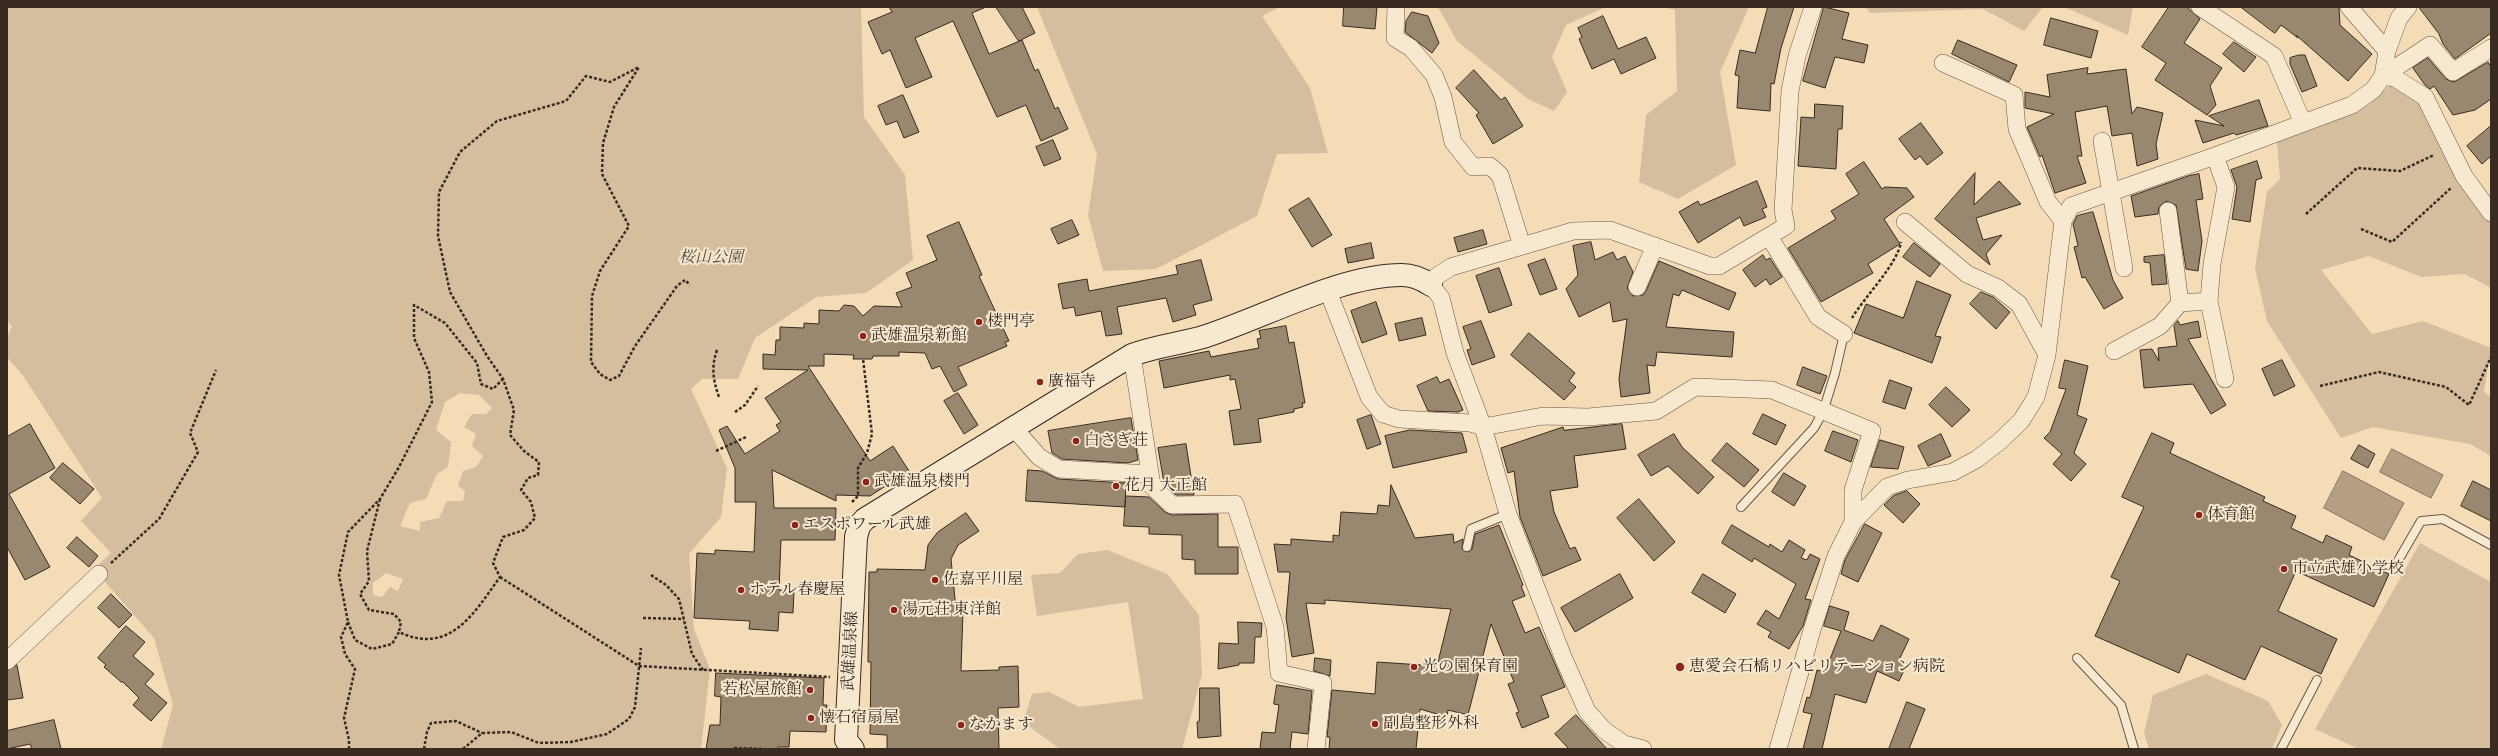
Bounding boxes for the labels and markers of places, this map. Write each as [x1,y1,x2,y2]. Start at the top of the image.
place label: 楼門亭 [987,312,1035,332]
marker: 楼門亭 [974,317,984,327]
place label: 武雄温泉新館 [871,326,967,346]
marker: 武雄温泉新館 [858,331,868,341]
place label: 廣福寺 [1048,372,1096,392]
marker: 廣福寺 [1035,377,1045,387]
place label: 白さぎ荘 [1084,431,1148,451]
marker: 白さぎ荘 [1071,436,1081,446]
place label: 武雄温泉楼門 [874,472,970,492]
place label: 花月 大正館 [1124,476,1207,496]
marker: 武雄温泉楼門 [861,477,871,487]
marker: 花月 大正館 [1111,481,1121,491]
place label: 体育館 [2207,505,2255,525]
marker: 体育館 [2194,510,2204,520]
place label: エスポワール武雄 [803,515,931,535]
marker: エスポワール武雄 [790,520,800,530]
place label: 市立武雄小学校 [2292,559,2404,579]
marker: 市立武雄小学校 [2279,564,2289,574]
place label: 佐嘉平川屋 [943,570,1023,590]
marker: 佐嘉平川屋 [930,575,940,585]
place label: ホテル春慶屋 [749,580,845,600]
marker: ホテル春慶屋 [736,585,746,595]
place label: 湯元荘 東洋館 [902,600,1001,620]
marker: 湯元荘 東洋館 [889,605,899,615]
place label: 光の園保育園 [1422,657,1518,677]
place label: 恵愛会石橋リハビリテーション病院 [1689,657,1945,677]
marker: 恵愛会石橋リハビリテーション病院 [1674,661,1686,673]
marker: 光の園保育園 [1409,662,1419,672]
place label: 若松屋旅館 [722,680,802,700]
marker: 若松屋旅館 [805,685,815,695]
place label: 懐石宿扇屋 [819,708,899,728]
marker: 懐石宿扇屋 [806,713,816,723]
place label: 副島整形外科 [1383,714,1479,734]
place label: なかます [969,715,1033,735]
marker: 副島整形外科 [1370,719,1380,729]
marker: なかます [956,720,966,730]

